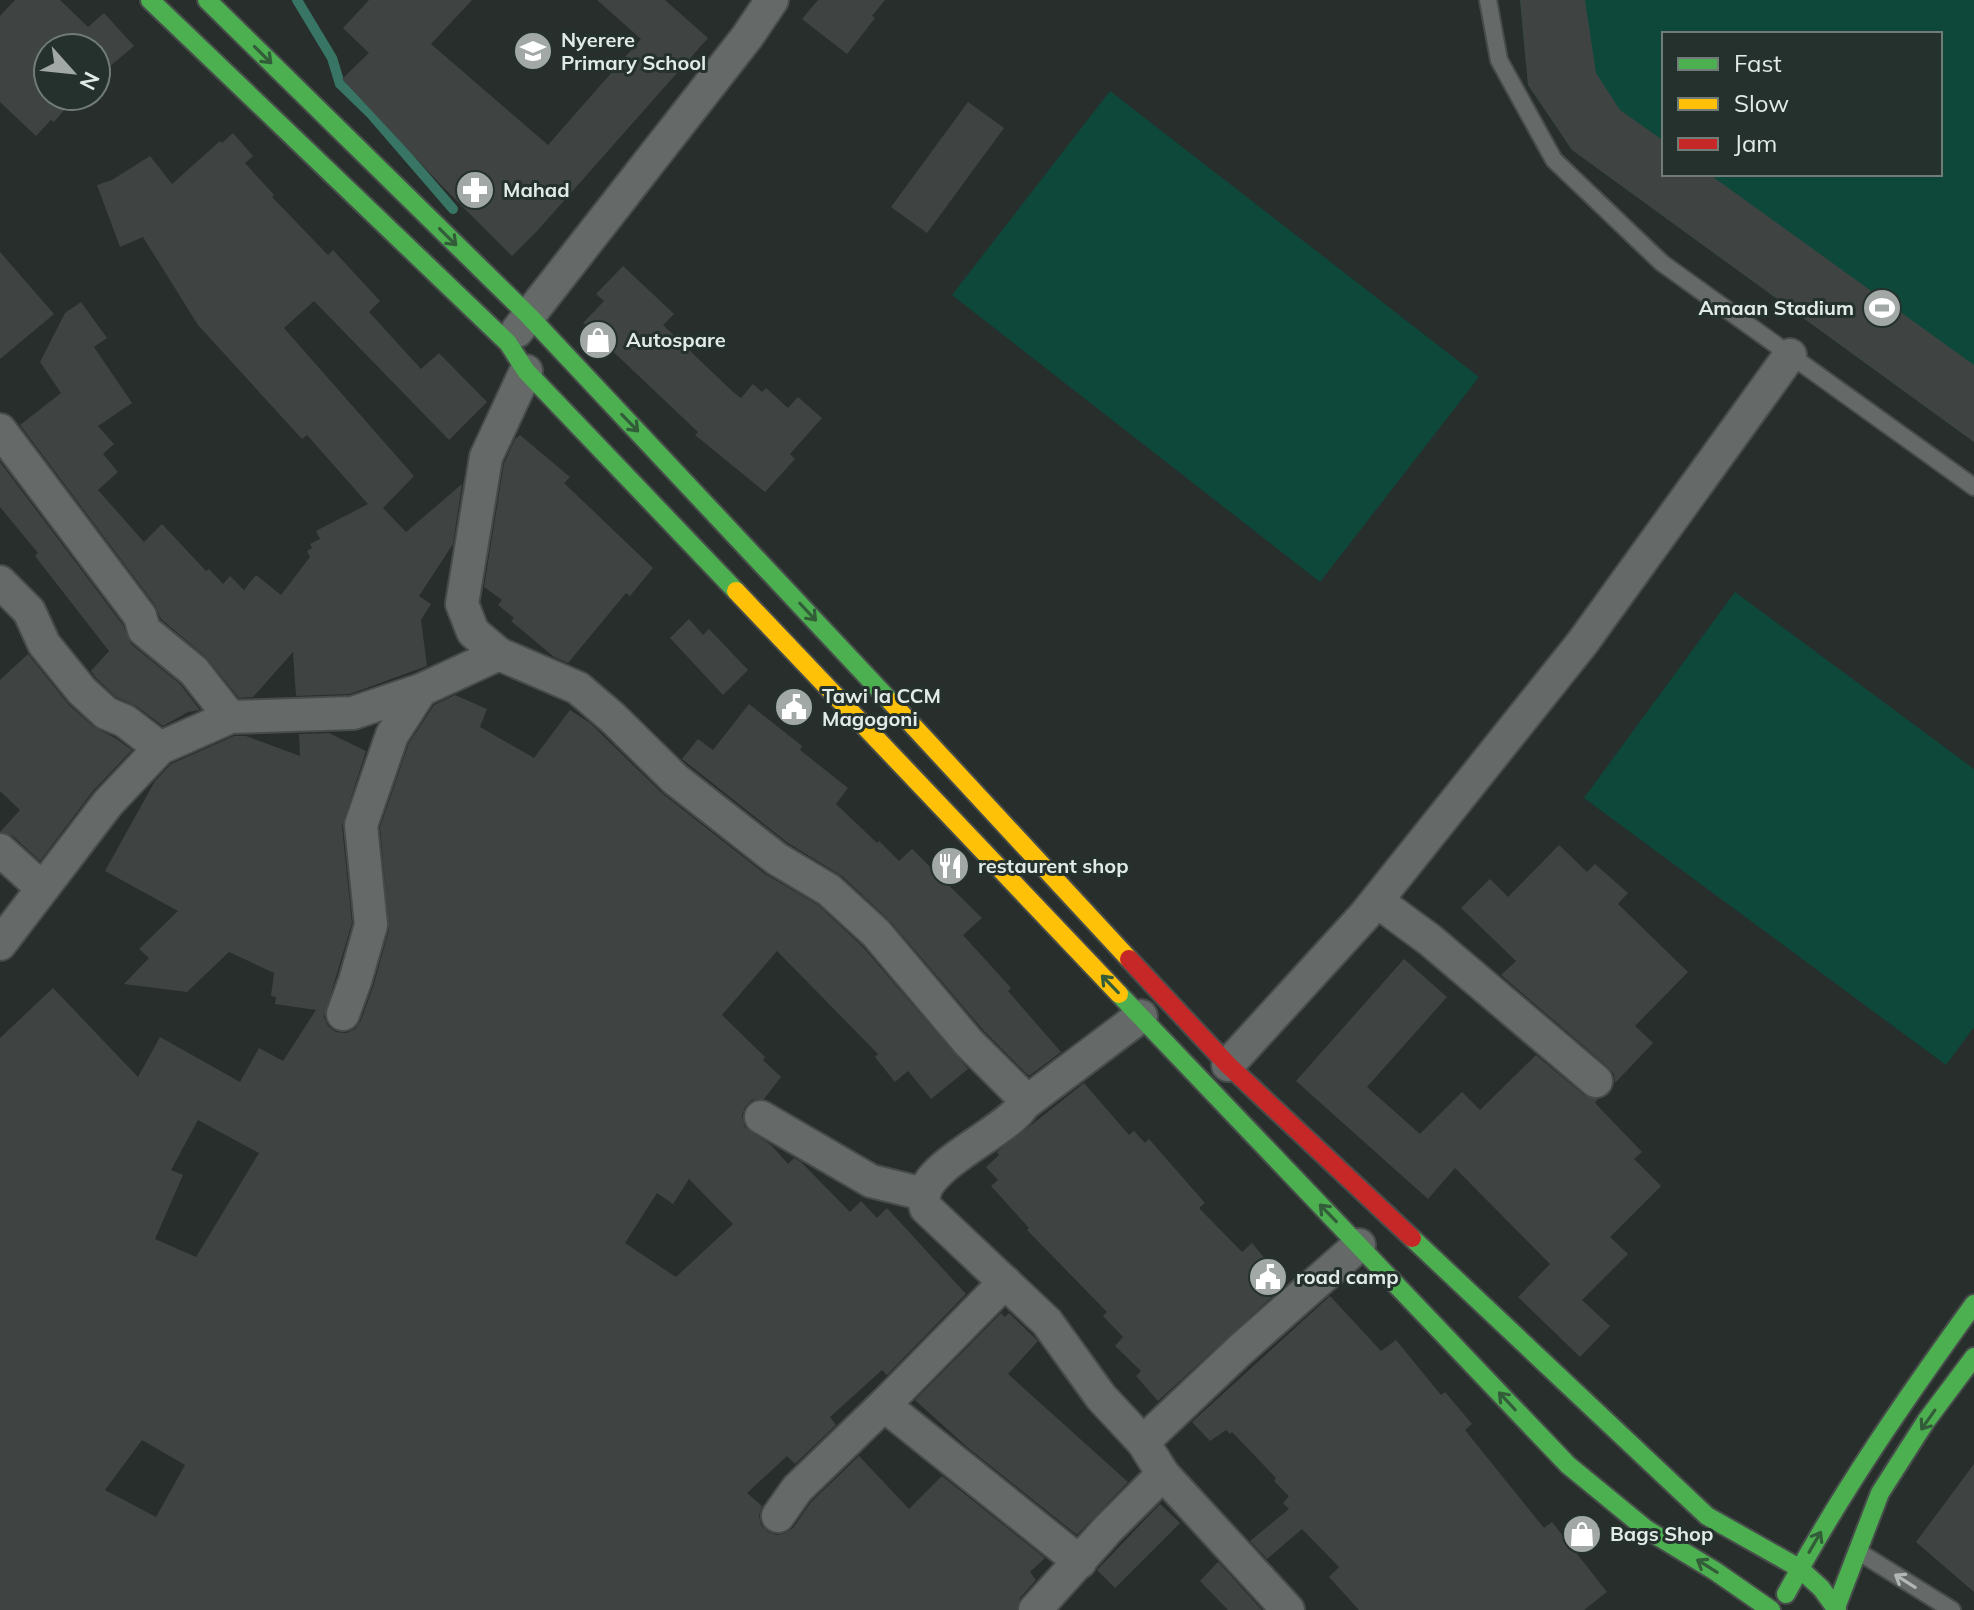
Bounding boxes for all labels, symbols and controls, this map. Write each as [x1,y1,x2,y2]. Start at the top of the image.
place label: Nyerere Primary School [561,27,706,75]
school or university icon: Nyerere Primary School [512,30,554,72]
north arrow [32,32,112,112]
legend [1662,32,1942,176]
one-way arrow [253,45,272,64]
text: Fast [1734,48,1782,78]
text: N [74,67,106,95]
text: Slow [1734,88,1789,118]
text: Jam [1734,128,1777,158]
pharmacy icon: Mahad [454,169,496,211]
place label: Mahad [503,177,570,202]
one-way arrow [438,227,457,246]
sports icon: Amaan Stadium [1861,287,1903,329]
place label: Amaan Stadium [1698,295,1854,320]
shop icon: Autospare [577,319,619,361]
place label: Autospare [626,327,726,352]
one-way arrow [620,413,639,433]
one-way arrow [799,602,818,622]
place label: Tawi la CCM Magogoni [822,683,941,731]
public building icon: Tawi la CCM Magogoni [773,686,815,728]
restaurant icon: restaurent shop [929,845,971,887]
place label: restaurent shop [978,853,1129,878]
one-way arrow [1101,975,1120,994]
one-way arrow [1320,1203,1338,1223]
public building icon: road camp [1247,1256,1289,1298]
place label: road camp [1296,1264,1399,1289]
one-way arrow [1498,1391,1517,1411]
one-way arrow [1920,1408,1936,1430]
shop icon: Bags Shop [1561,1513,1603,1555]
place label: Bags Shop [1610,1521,1713,1546]
one-way arrow [1807,1531,1823,1554]
one-way arrow [1696,1558,1718,1574]
one-way arrow [1894,1572,1917,1588]

